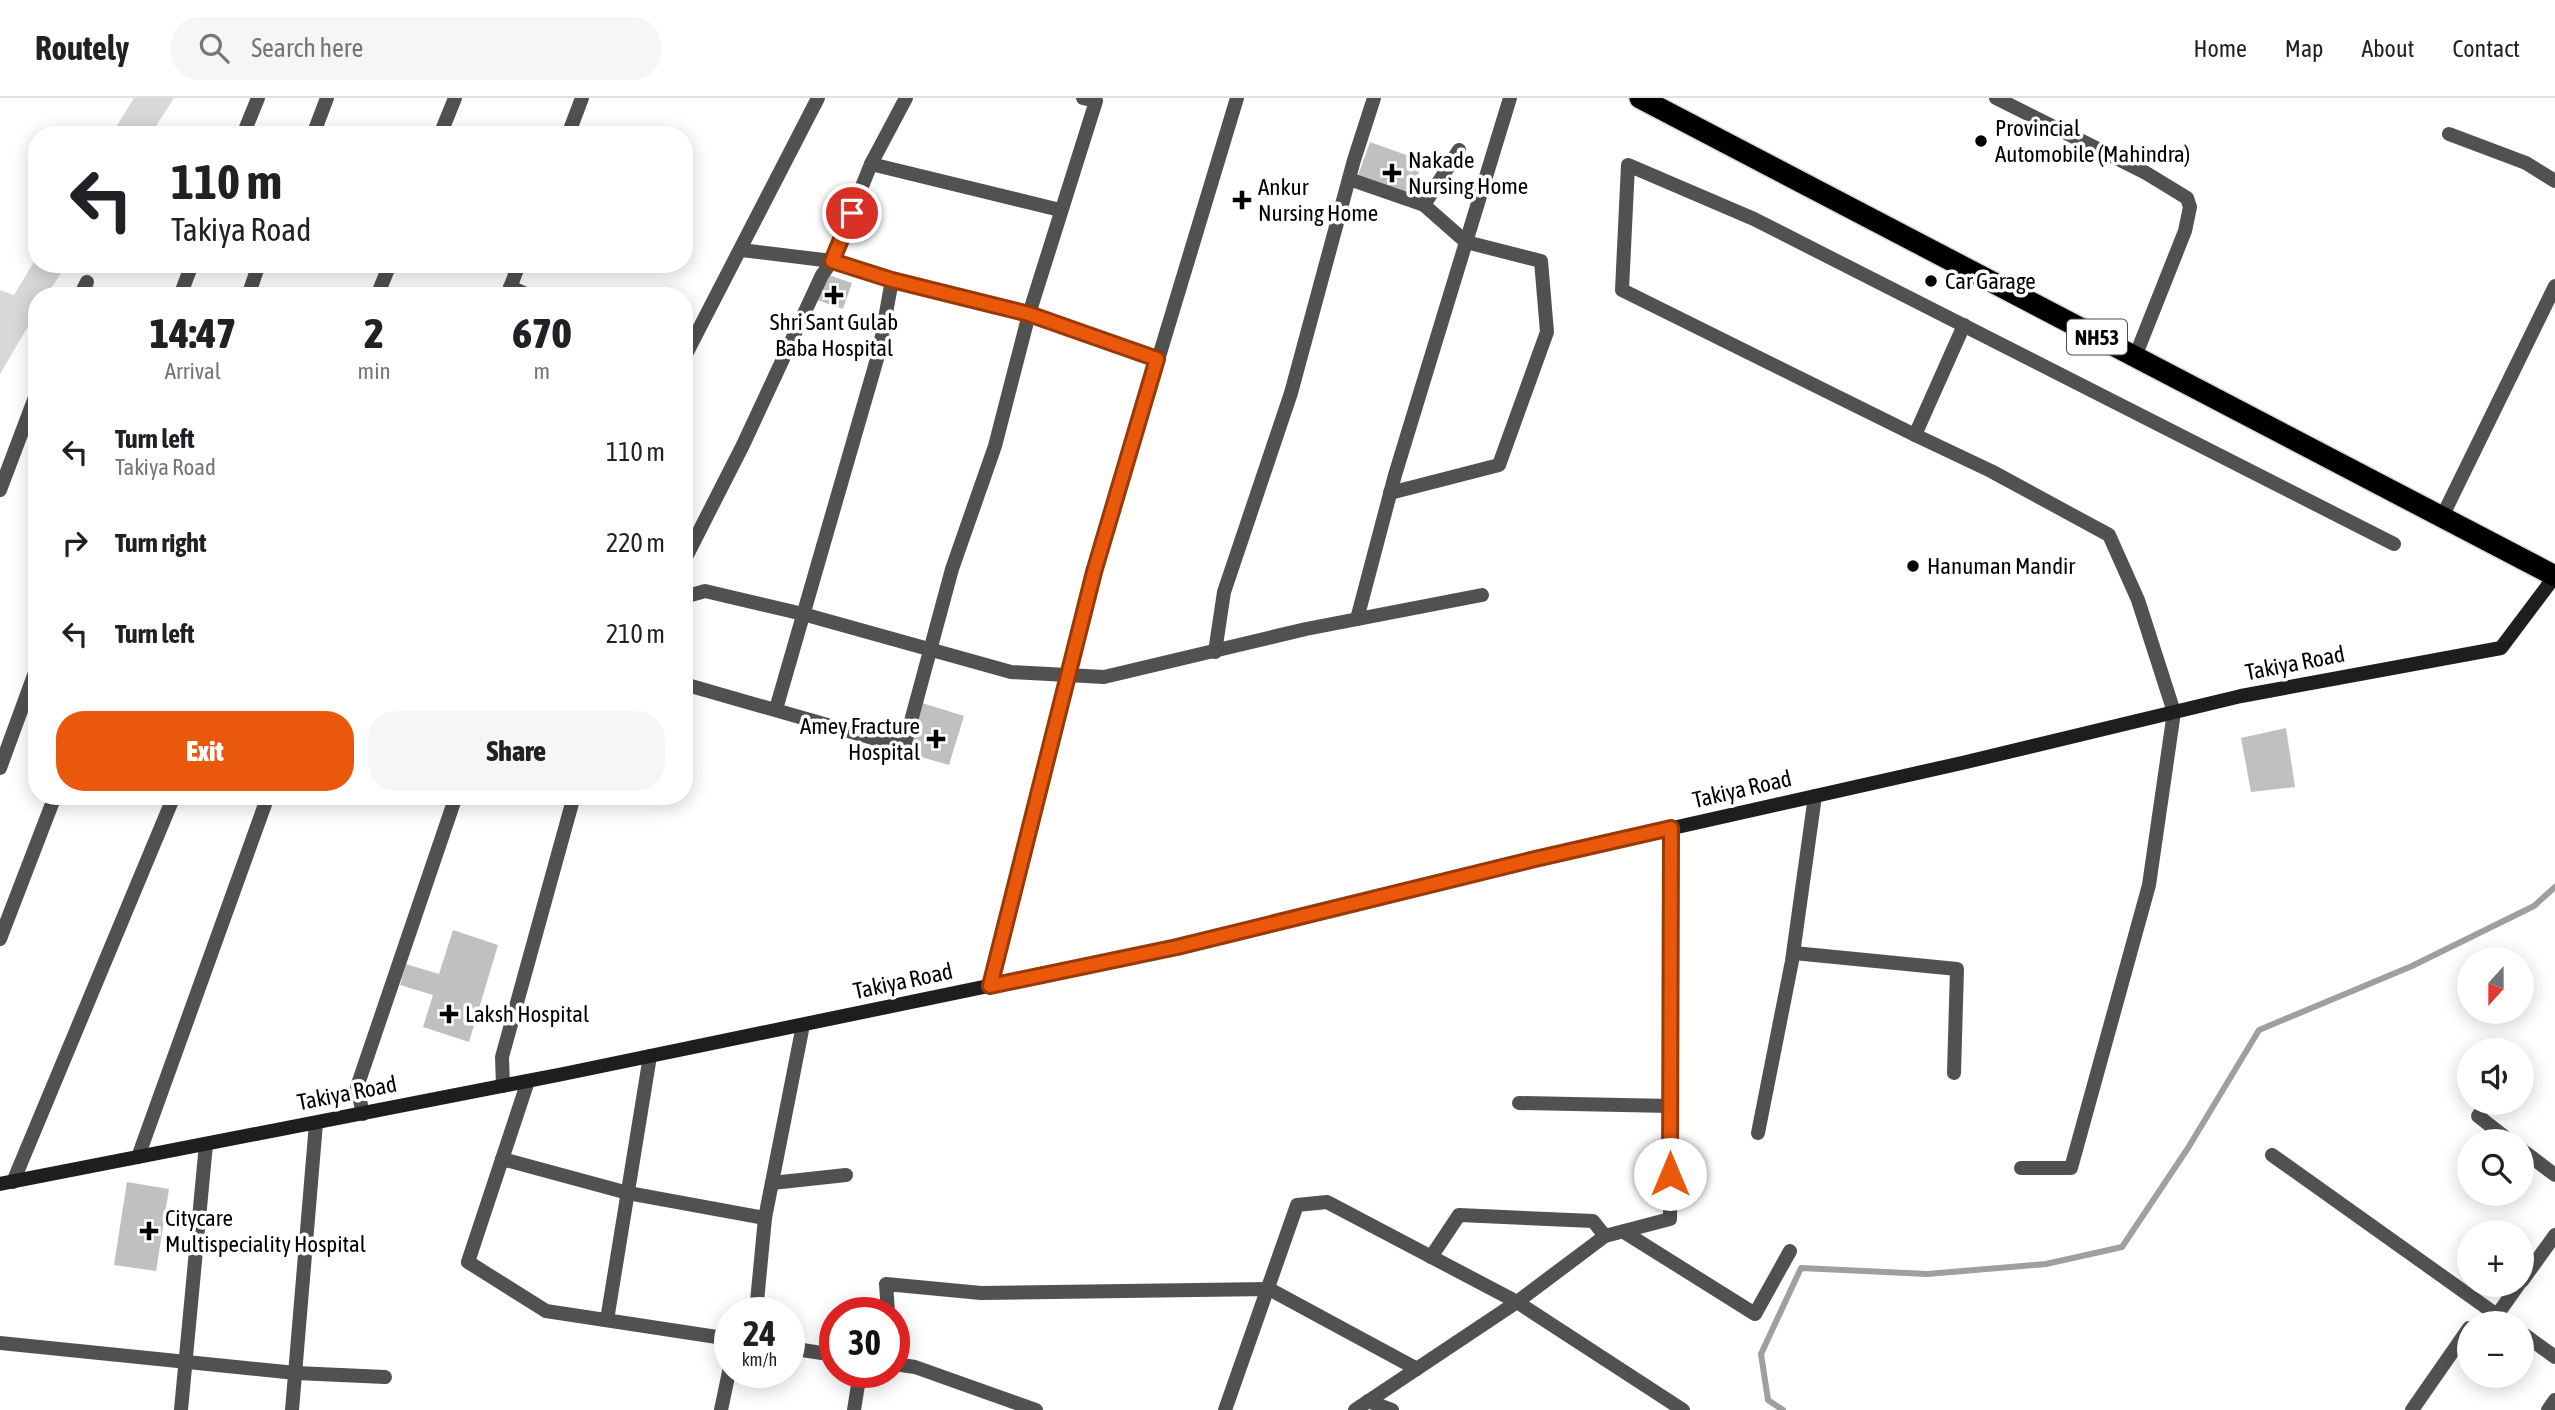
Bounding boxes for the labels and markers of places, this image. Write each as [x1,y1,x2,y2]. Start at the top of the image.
place label: Provincial Automobile (Mahindra) [1995,115,2190,167]
marker: Provincial Automobile (Mahindra) [1973,133,1989,149]
place label: Nakade Nursing Home [1408,147,1528,199]
marker: Nakade Nursing Home [1382,163,1402,183]
place label: Ankur Nursing Home [1258,174,1378,226]
pin [822,183,882,243]
marker: Ankur Nursing Home [1232,190,1252,210]
place label: Car Garage [1945,268,2036,294]
marker: Car Garage [1923,273,1939,289]
marker: Shri Sant Gulab Baba Hospital [824,285,844,305]
place label: Shri Sant Gulab Baba Hospital [770,309,898,361]
place label: Hanuman Mandir [1927,553,2076,579]
marker: Hanuman Mandir [1905,558,1921,574]
place label: Amey Fracture Hospital [800,713,920,765]
marker: Amey Fracture Hospital [926,729,946,749]
place label: Laksh Hospital [465,1001,589,1027]
marker: Laksh Hospital [439,1004,459,1024]
place label: Citycare Multispeciality Hospital [165,1205,366,1257]
marker: Citycare Multispeciality Hospital [139,1221,159,1241]

